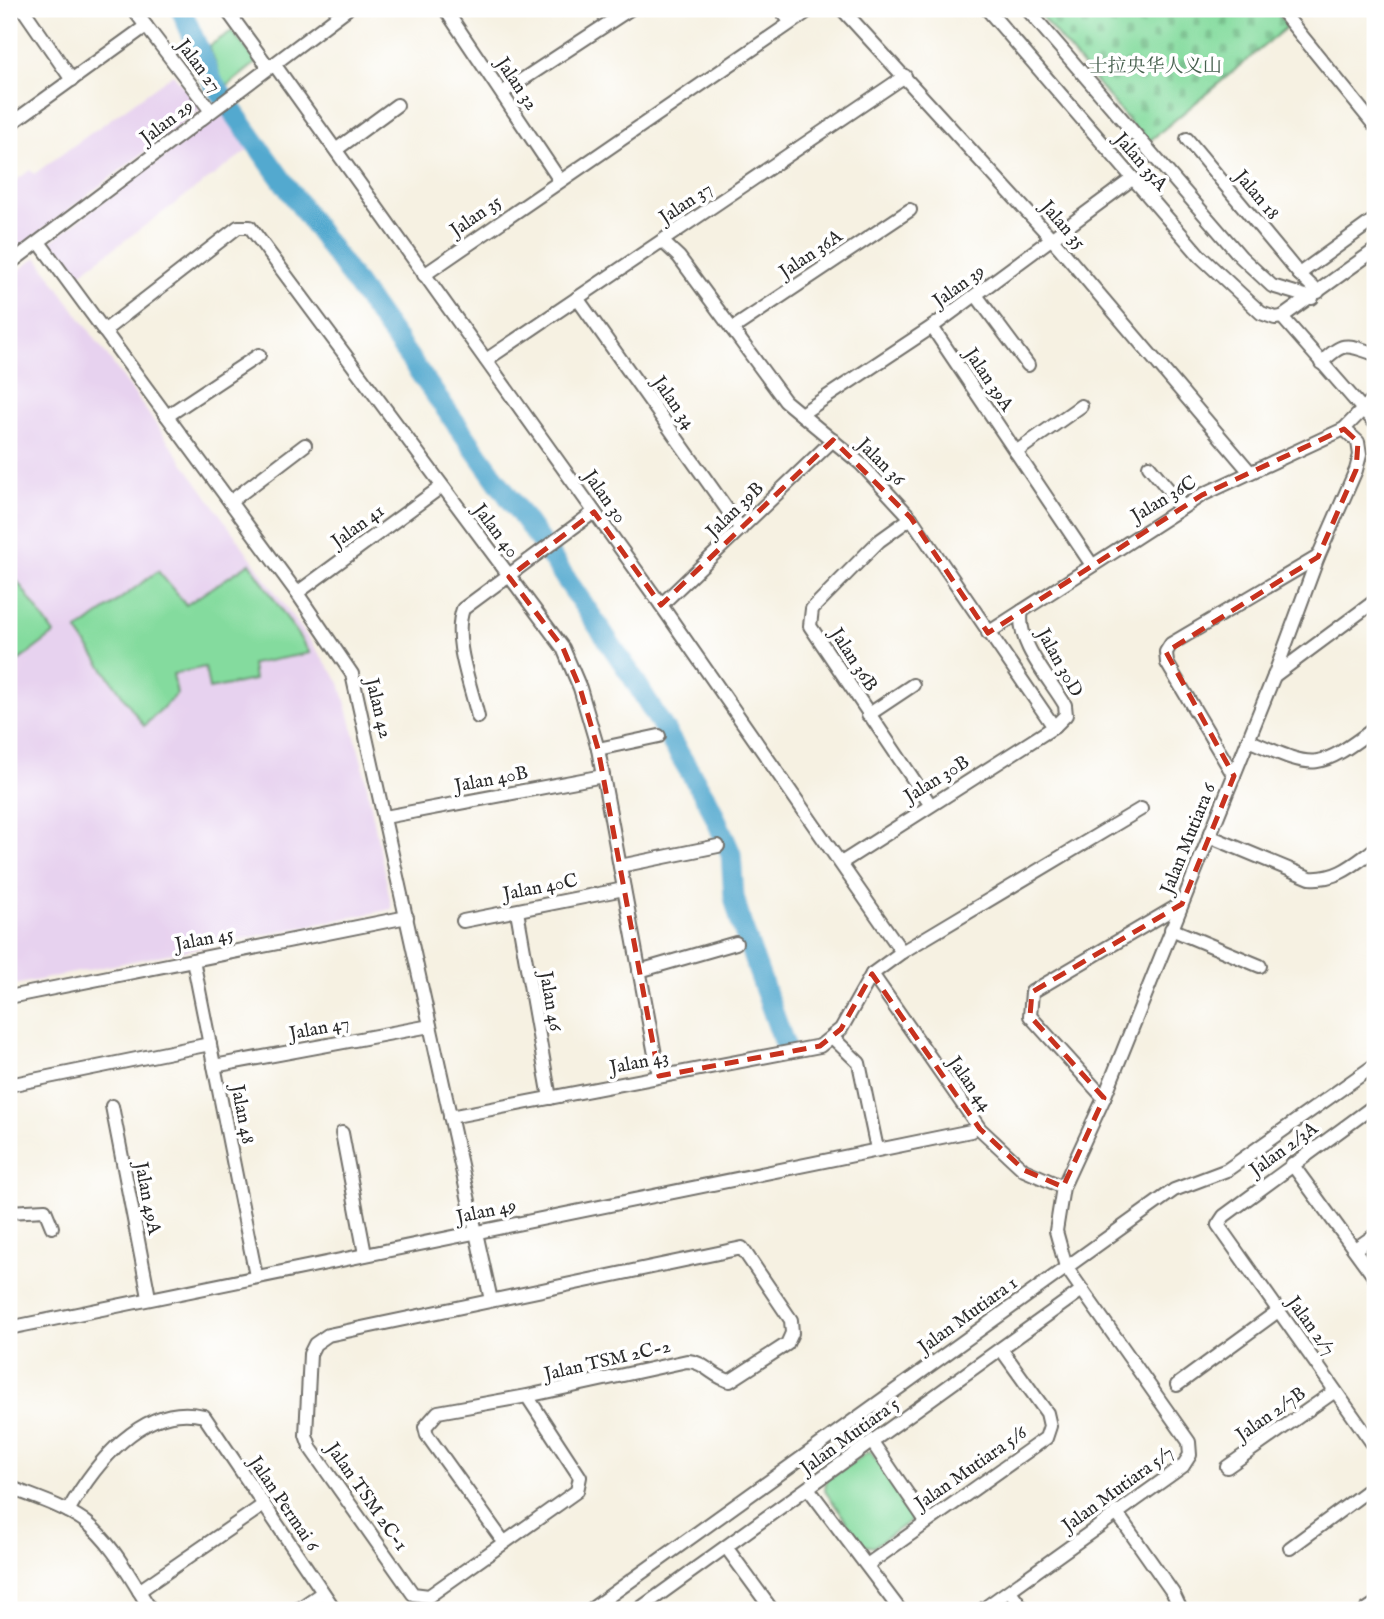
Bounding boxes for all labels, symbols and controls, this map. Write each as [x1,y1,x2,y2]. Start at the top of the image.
street label: Jalan 27 [169,33,226,98]
street label: Jalan 32 [489,51,543,115]
park label: 士拉央华人义山 [1088,55,1222,79]
street label: Jalan 29 [134,95,199,152]
street label: Jalan 35A [1107,127,1173,197]
street label: Jalan 18 [1227,164,1284,225]
street label: Jalan 37 [653,177,717,231]
street label: Jalan 35 [444,190,507,244]
street label: Jalan 35 [1033,194,1090,255]
street label: Jalan 36A [773,224,848,286]
street label: Jalan 39 [927,260,990,315]
street label: Jalan 39A [957,342,1019,417]
street label: Jalan 34 [645,370,701,435]
street label: Jalan 36 [850,432,910,492]
street label: Jalan 30 [576,464,631,528]
street label: Jalan 36C [1125,471,1201,530]
street label: Jalan 39B [700,477,769,545]
street label: Jalan 40 [466,498,524,563]
street label: Jalan 41 [325,499,389,555]
street label: Jalan 36B [823,622,883,696]
street label: Jalan 30D [1030,623,1088,702]
street label: Jalan 42 [359,674,397,741]
street label: Jalan 30B [898,750,974,810]
street label: Jalan 40B [451,761,530,799]
street label: Jalan Mutiara 6 [1155,779,1222,900]
street label: Jalan 40C [499,869,580,907]
street label: Jalan 45 [171,923,236,958]
street label: Jalan 46 [533,968,567,1034]
street label: Jalan 47 [285,1011,352,1047]
street label: Jalan 43 [606,1046,671,1081]
street label: Jalan 44 [941,1050,997,1117]
street label: Jalan 48 [224,1081,260,1146]
street label: Jalan 2/3A [1244,1116,1324,1184]
street label: Jalan 49A [128,1158,166,1238]
street label: Jalan 49 [452,1194,519,1230]
street label: Jalan Mutiara 1 [912,1272,1023,1361]
street label: Jalan 2/7 [1280,1290,1340,1361]
street label: Jalan TSM 2C-2 [540,1335,673,1388]
street label: Jalan 2/7B [1230,1382,1311,1449]
street label: Jalan Mutiara 5 [794,1393,905,1482]
street label: Jalan Mutiara 5/6 [909,1421,1033,1517]
street label: Jalan TSM 2C-1 [319,1437,413,1556]
street label: Jalan Mutiara 5/7 [1056,1441,1179,1539]
street label: Jalan Permai 6 [242,1450,325,1557]

